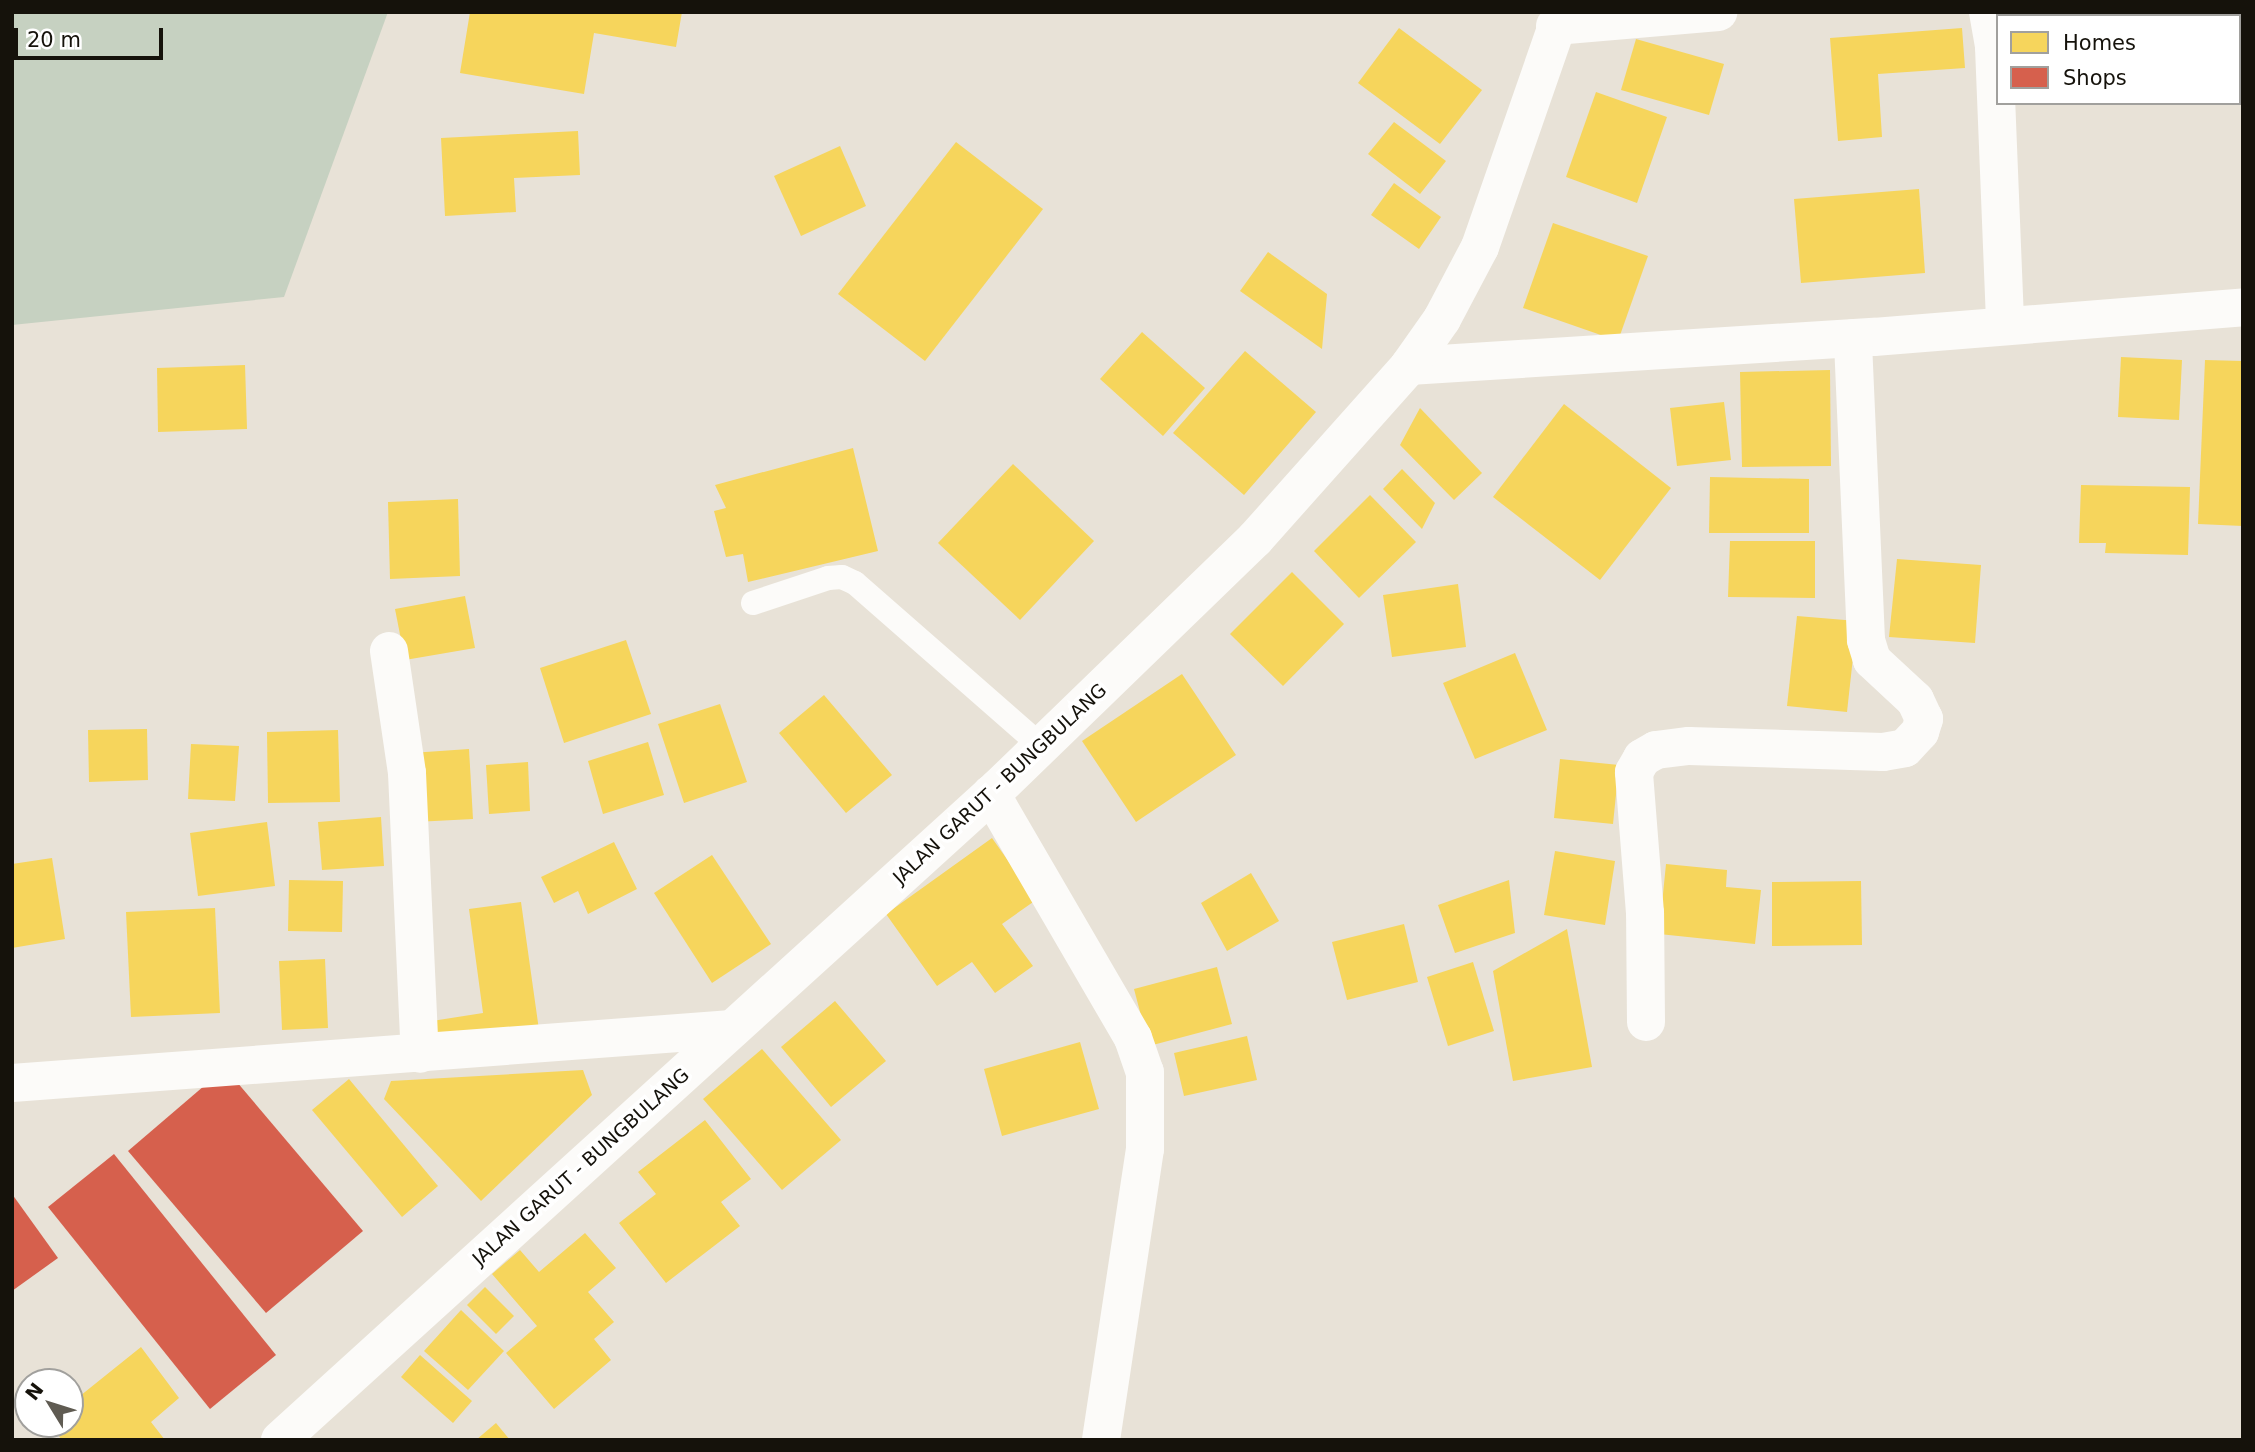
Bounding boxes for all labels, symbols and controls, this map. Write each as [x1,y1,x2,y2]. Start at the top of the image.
scale bar [18,14,166,58]
legend [1996,14,2241,105]
text: 20 m [27,28,81,52]
text: Homes [2063,31,2136,55]
text: Shops [2063,66,2127,90]
street label: JALAN GARUT - BUNGBULANG [888,679,1112,889]
street label: JALAN GARUT - BUNGBULANG [468,1064,694,1270]
north arrow [14,1368,84,1438]
text: N [20,1378,48,1404]

